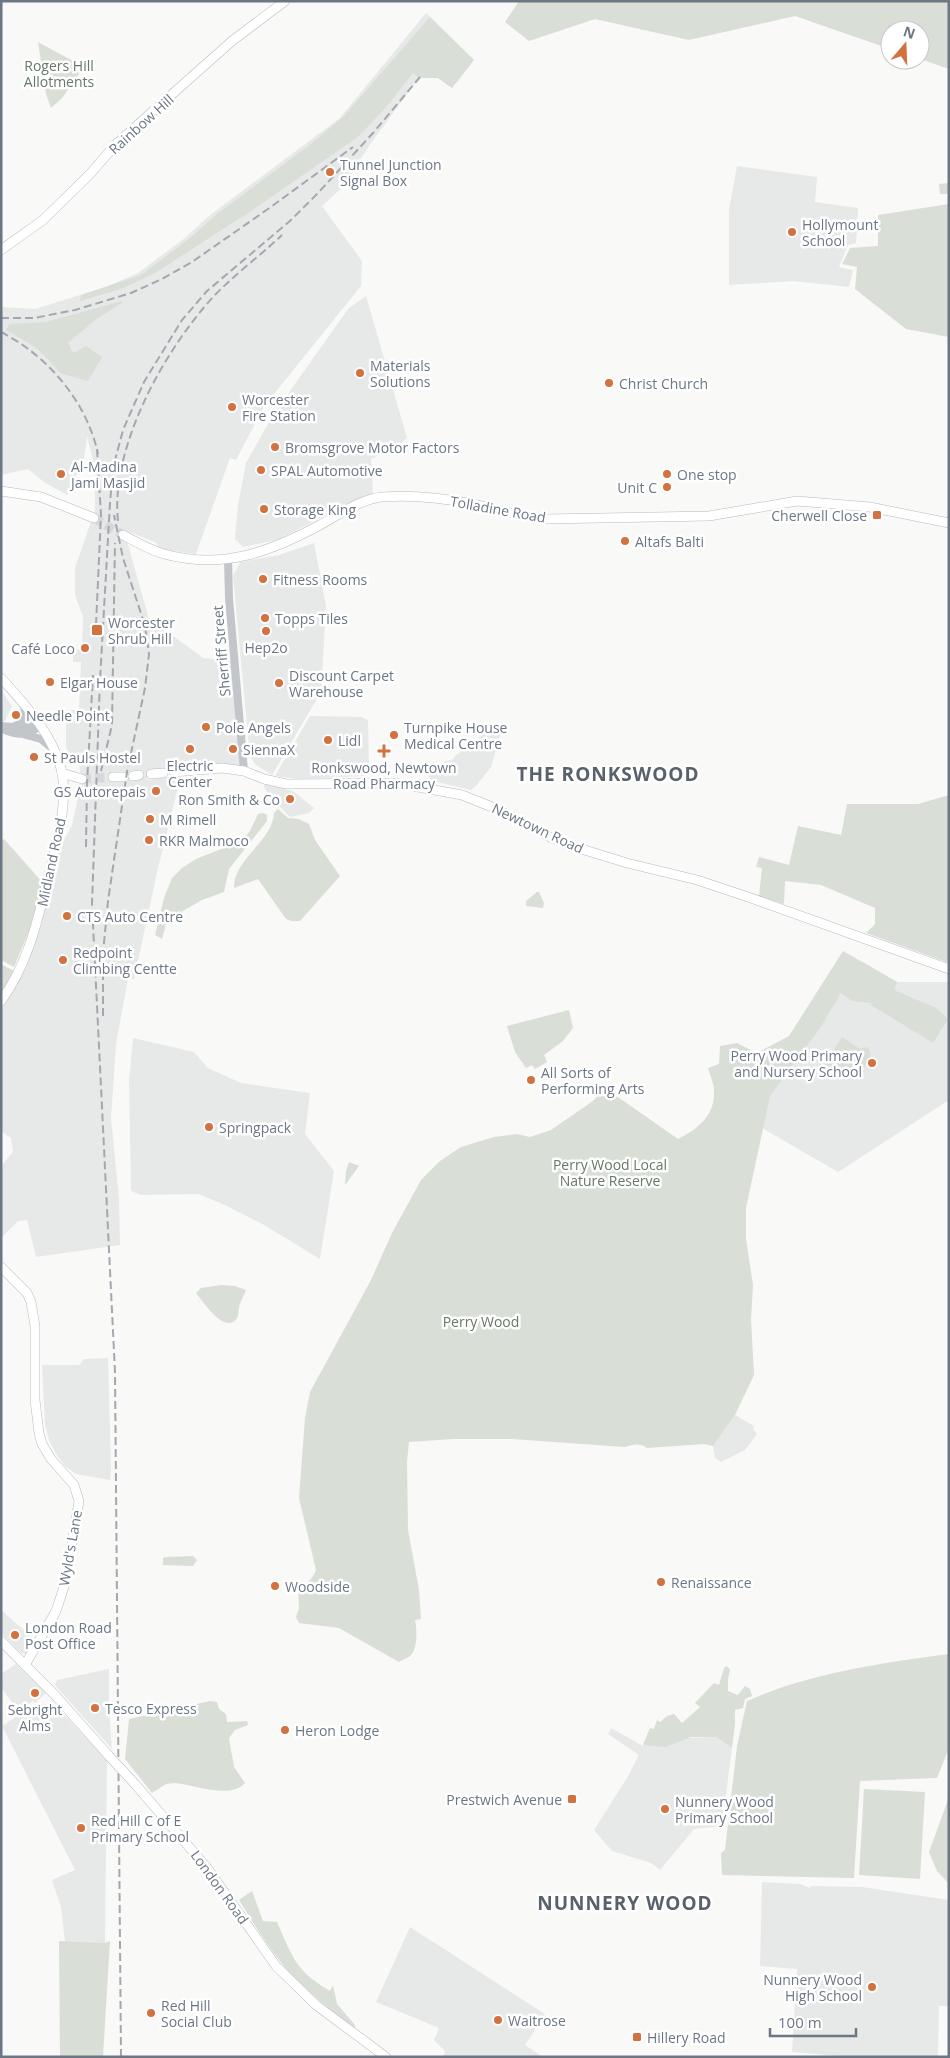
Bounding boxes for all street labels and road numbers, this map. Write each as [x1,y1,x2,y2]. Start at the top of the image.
street label: Rainbow Hill [105,90,177,158]
street label: Tolladine Road [449,491,547,527]
street label: Sherriff Street [208,605,234,697]
street label: Newtown Road [489,798,587,858]
street label: Midland Road [32,816,70,908]
street label: Wyld's Lane [54,1508,86,1588]
street label: London Road [187,1846,253,1928]

